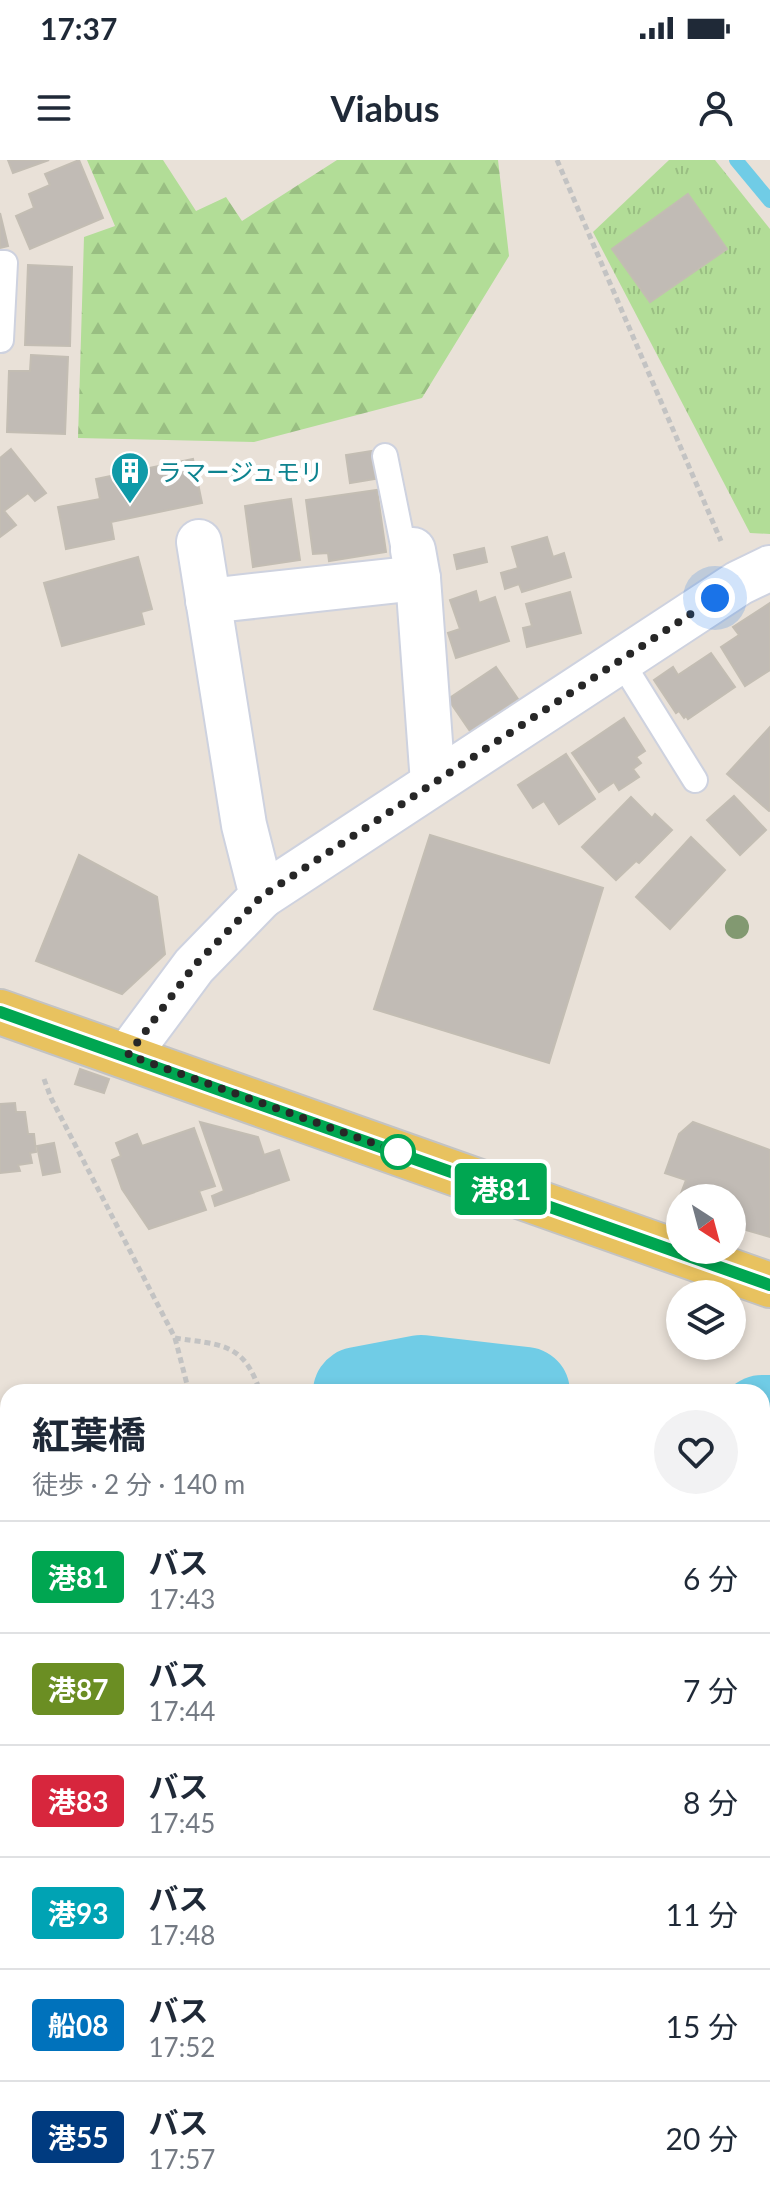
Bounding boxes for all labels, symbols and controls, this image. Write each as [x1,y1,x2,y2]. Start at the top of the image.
text: 17:37 [40,10,117,46]
icon: menu [32,86,76,130]
text: Viabus [331,86,439,130]
icon: person [694,86,738,130]
building icon: ラマージュモリ [109,450,151,505]
place label: ラマージュモリ [158,457,324,486]
your location [695,578,735,618]
unlabelled marker [381,1135,415,1169]
line badge: 港81 [455,1163,547,1215]
text: 港81 [471,1172,531,1206]
north arrow [666,1184,746,1264]
map controls [666,1184,746,1360]
button: layers [666,1280,746,1360]
button: heart [654,1410,738,1494]
text: 紅葉橋 [32,1411,146,1457]
text: 徒歩 · 2 分 · 140 m [32,1468,245,1500]
text: バス [148,1544,208,1580]
text: 港81 [48,1560,108,1594]
text: 6 分 [683,1560,738,1596]
text: 17:43 [148,1583,215,1615]
text: バス [148,1656,208,1692]
text: 港87 [48,1672,108,1706]
text: 7 分 [683,1672,738,1708]
text: 17:44 [148,1695,215,1727]
text: バス [148,1768,208,1804]
text: 港83 [48,1784,108,1818]
text: 8 分 [683,1784,738,1820]
text: 17:45 [148,1807,215,1839]
text: バス [148,1880,208,1916]
text: 港93 [48,1896,108,1930]
text: 11 分 [666,1896,738,1932]
text: 17:48 [148,1919,215,1951]
text: バス [148,1992,208,2028]
text: 船08 [48,2008,108,2042]
text: 15 分 [666,2008,738,2044]
text: 17:52 [148,2031,215,2063]
text: バス [148,2104,208,2140]
text: 港55 [48,2120,108,2154]
text: 20 分 [666,2120,738,2156]
text: 17:57 [148,2143,215,2175]

